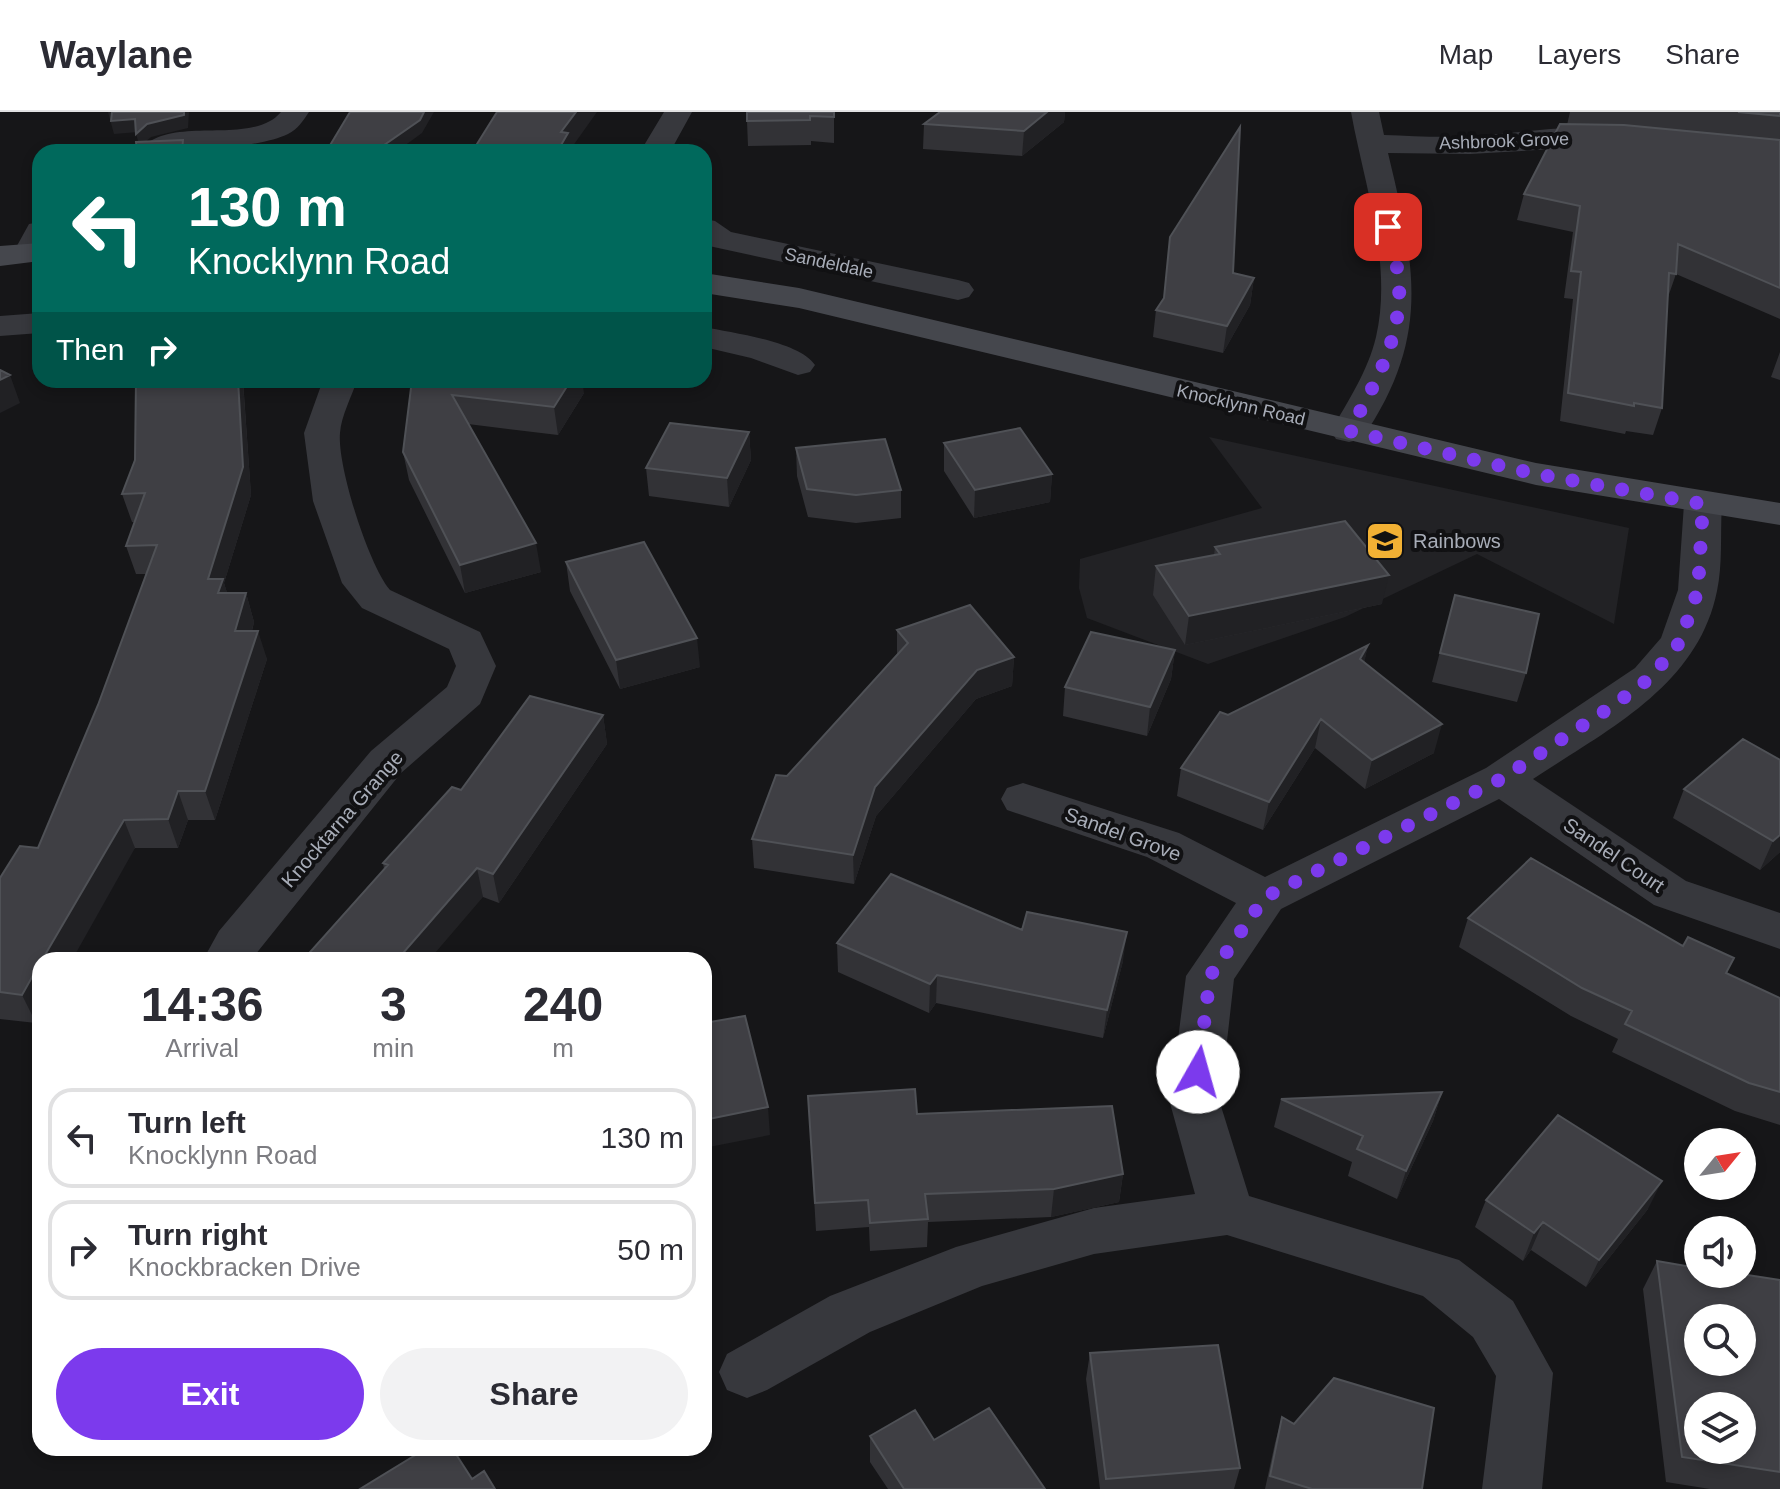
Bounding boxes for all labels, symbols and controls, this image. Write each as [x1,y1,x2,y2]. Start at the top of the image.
text: Waylane [40,34,193,76]
text: Map [1439,39,1493,70]
text: Layers [1537,39,1621,70]
text: Share [1665,39,1740,70]
street label: Ashbrook Grove [1439,129,1569,153]
text: 130 m [188,175,347,238]
icon: left [56,176,160,280]
pin [1354,193,1422,261]
icon: arrive [1366,205,1410,249]
text: Knocklynn Road [188,241,450,282]
street label: Sandeldale [783,244,875,282]
icon: right [140,328,184,372]
text: Then [56,333,124,366]
street label: Knocklynn Road [1175,381,1307,429]
school or university icon: Rainbows [1364,520,1406,562]
place label: Rainbows [1413,530,1501,552]
street label: Knocktarna Grange [277,746,407,892]
street label: Sandel Grove [1062,803,1184,865]
street label: Sandel Court [1559,813,1669,897]
text: 14:36 [141,978,264,1031]
text: 3 [380,978,407,1031]
text: 240 [523,978,603,1031]
position arrow [1156,1030,1240,1114]
text: Arrival [165,1033,239,1063]
text: min [372,1033,414,1063]
text: m [552,1033,574,1063]
text: Turn left [128,1106,246,1139]
icon: left [60,1116,104,1160]
text: 130 m [601,1121,684,1154]
north arrow [1684,1128,1756,1200]
map controls [1684,1128,1756,1464]
text: Knocklynn Road [128,1140,317,1170]
button: sound [1684,1216,1756,1288]
text: Turn right [128,1218,267,1251]
icon: right [60,1228,104,1272]
text: 50 m [617,1233,684,1266]
text: Knockbracken Drive [128,1252,361,1282]
button: search [1684,1304,1756,1376]
button: Exit [56,1348,364,1440]
button: Share [380,1348,688,1440]
button: layers [1684,1392,1756,1464]

